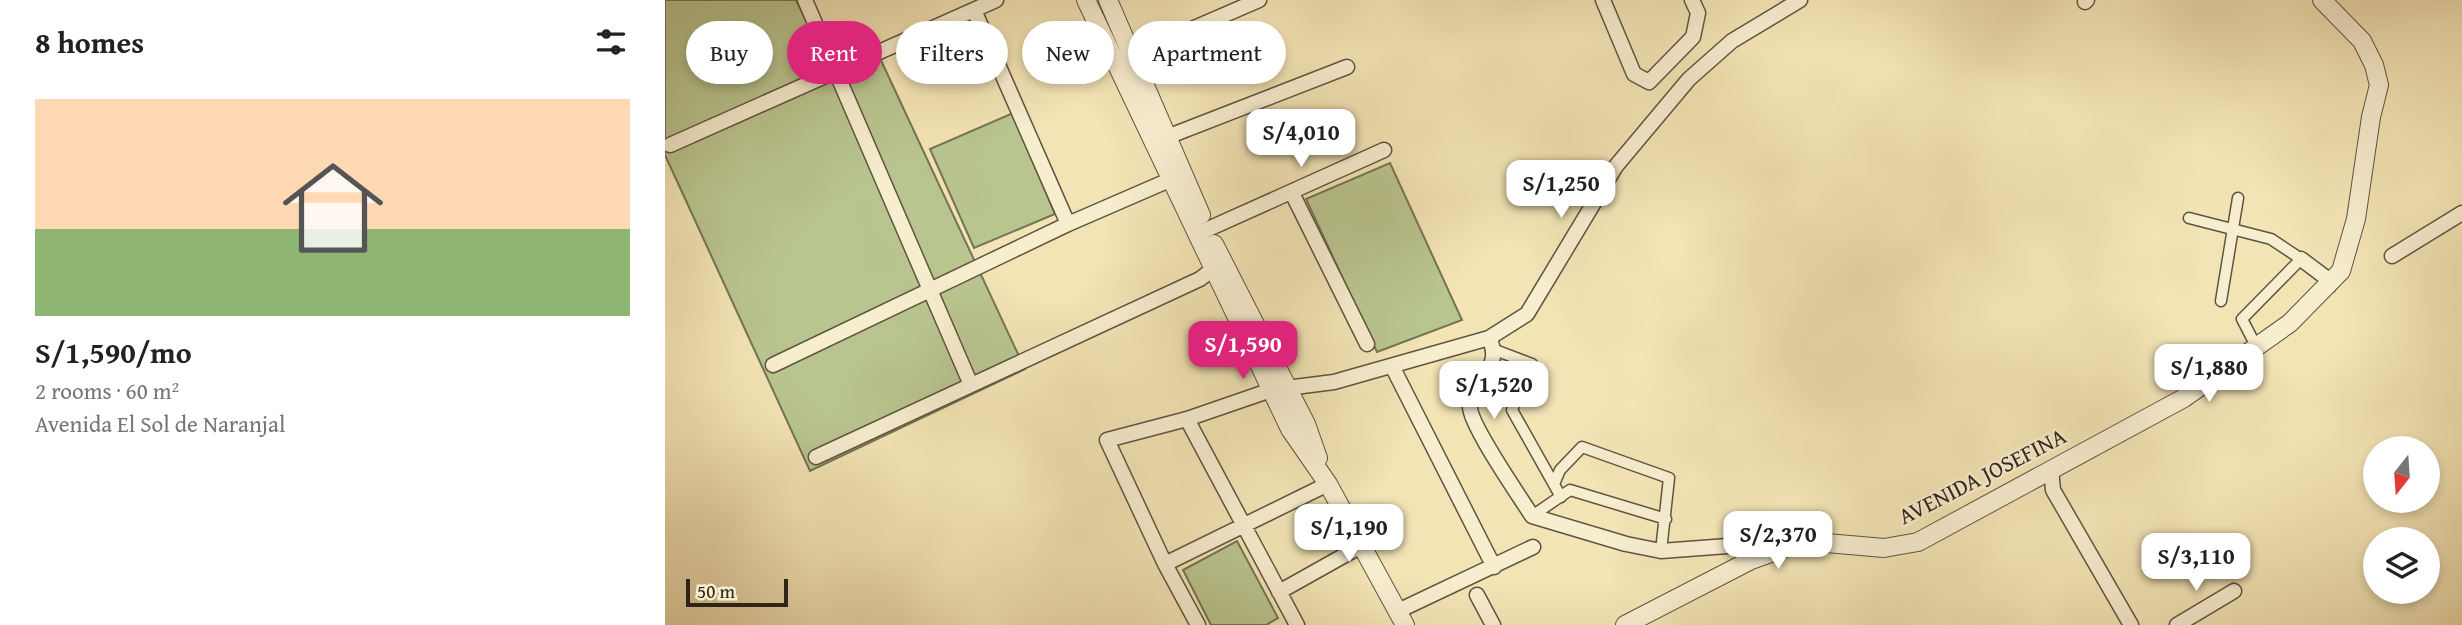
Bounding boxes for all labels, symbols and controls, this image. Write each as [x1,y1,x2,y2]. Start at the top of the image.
text: 8 homes [35,20,144,64]
chip: Buy [686,21,773,84]
chip: Rent [787,21,882,84]
chip: Filters [896,21,1008,84]
chip: New [1022,21,1114,84]
chip: Apartment [1128,21,1286,84]
icon: filters [592,23,630,61]
pin: S/4,010 [1236,110,1366,169]
text: S/4,010 [1262,115,1340,148]
icon: home [270,145,396,271]
pin: S/1,250 [1496,160,1626,220]
text: S/1,250 [1522,166,1600,199]
pin: S/1,590 [1178,322,1308,381]
text: S/1,590 [1204,327,1282,360]
text: S/1,590/mo [35,330,192,374]
pin: S/1,880 [2144,344,2274,404]
text: S/1,880 [2170,350,2248,383]
pin: S/1,520 [1429,362,1559,421]
text: S/1,520 [1455,367,1533,400]
text: 2 rooms · 60 m² [35,374,179,407]
text: Avenida El Sol de Naranjal [35,407,285,440]
street label: AVENIDA JOSEFINA [1892,419,2072,532]
north arrow [2363,436,2439,513]
map controls [2363,436,2440,604]
pin: S/1,190 [1284,504,1414,564]
text: S/1,190 [1310,510,1388,543]
pin: S/2,370 [1713,512,1843,571]
text: S/2,370 [1739,517,1817,550]
button: layers [2363,527,2440,604]
pin: S/3,110 [2131,534,2261,593]
text: S/3,110 [2157,539,2235,572]
scale bar [686,576,787,608]
text: 50 m [697,577,735,605]

